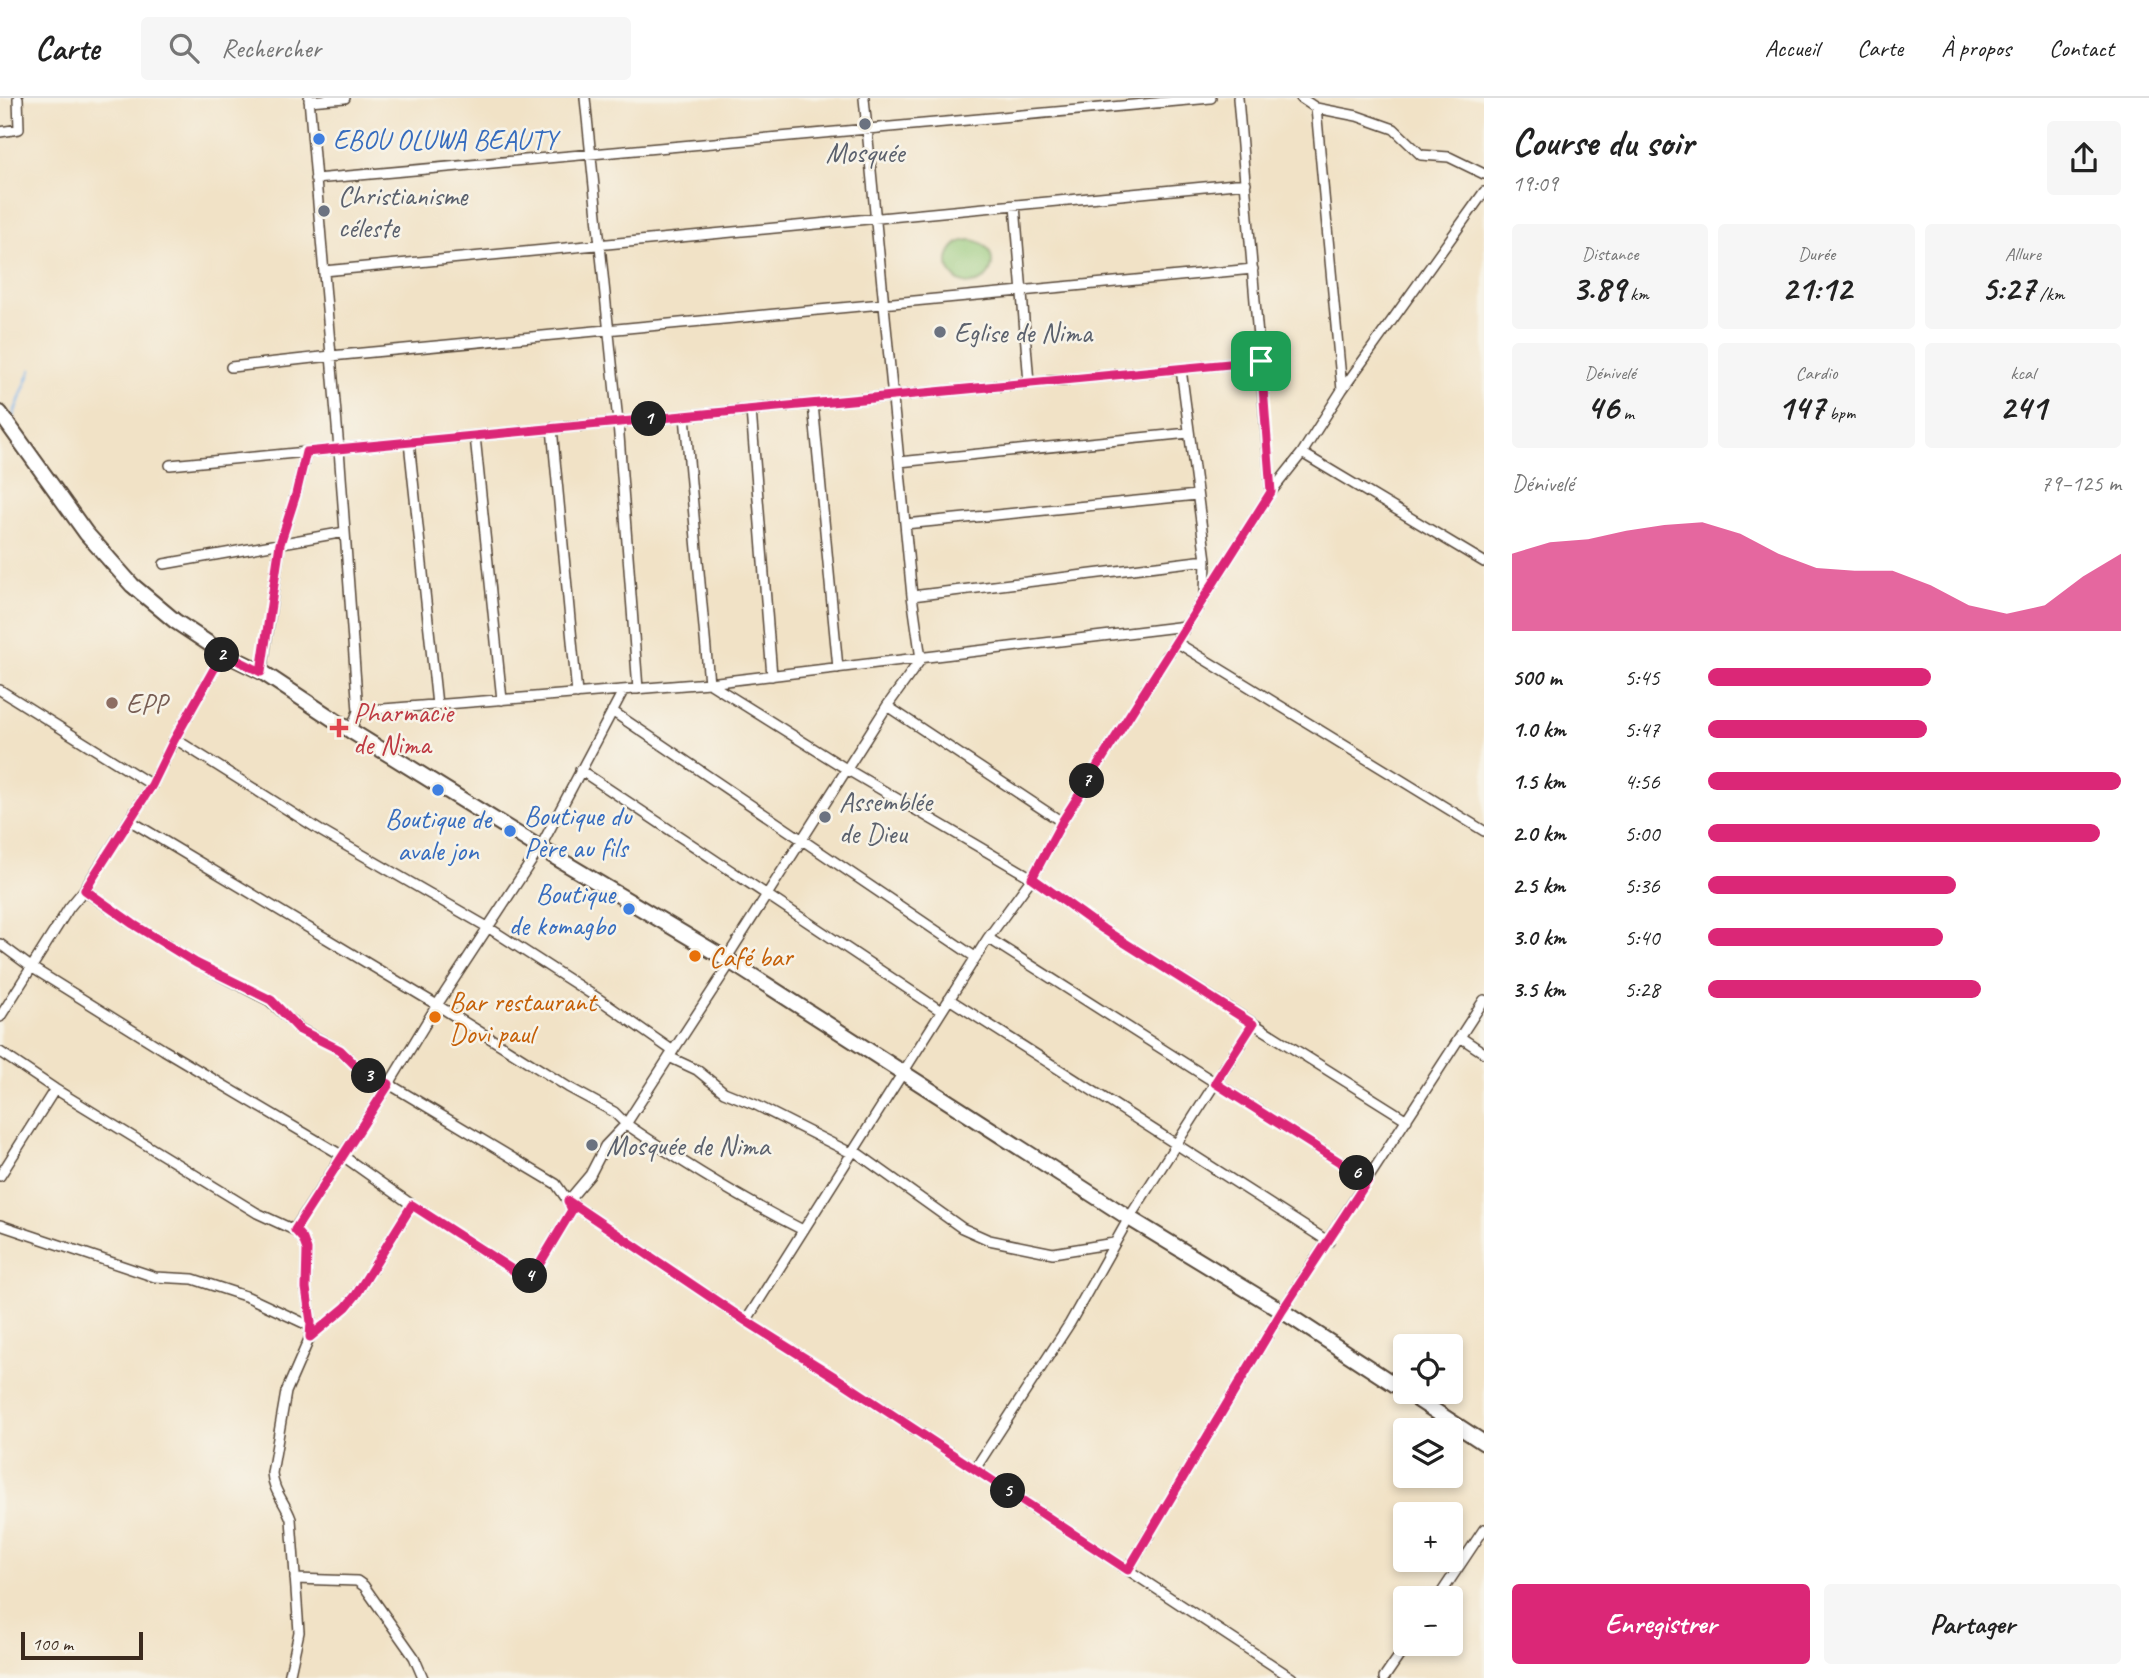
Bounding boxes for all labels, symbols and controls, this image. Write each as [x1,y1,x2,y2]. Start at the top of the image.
search box [141,17,631,80]
text: Carte [35,27,99,69]
icon: search [165,29,203,67]
text: Rechercher [221,32,321,65]
text: Accueil [1765,33,1819,63]
text: Carte [1857,33,1903,63]
text: À propos [1941,33,2011,63]
text: Contact [2049,33,2114,63]
marker: Mosquée [857,116,873,132]
text: Course du soir [1512,119,1694,166]
button: share [2047,121,2121,195]
place label: EBOU OLUWA BEAUTY [333,122,561,157]
marker: EBOU OLUWA BEAUTY [311,131,327,147]
place label: Mosquée [826,135,906,170]
text: 19:09 [1512,169,1558,198]
place label: Christianisme céleste [338,178,469,245]
marker: Christianisme céleste [316,203,332,219]
text: Distance [1582,242,1639,266]
text: Durée [1798,242,1835,266]
text: Allure [2005,242,2041,266]
text: 3.89 [1572,266,1625,311]
text: 21:12 [1782,266,1851,311]
text: 5:27 [1981,266,2035,311]
text: km [1625,282,1649,306]
text: /km [2035,282,2064,306]
place label: Eglise de Nima [954,315,1094,350]
marker: Eglise de Nima [932,324,948,340]
pin [1231,331,1291,391]
icon: arrive [1242,342,1280,380]
text: Dénivelé [1585,361,1636,385]
text: Cardio [1796,361,1837,385]
text: kcal [2010,361,2035,385]
text: 46 [1586,385,1619,430]
text: 147 [1778,385,1825,430]
text: 241 [1999,385,2046,430]
text: m [1619,401,1634,425]
text: bpm [1825,401,1855,425]
pin: 1 [632,402,666,436]
text: 1 [644,406,653,430]
text: Dénivelé [1512,469,1574,498]
text: 79–125 m [2041,469,2121,498]
pin: 2 [204,638,240,672]
text: 2 [217,642,226,666]
text: 500 m [1512,663,1561,692]
text: 5:45 [1624,663,1660,692]
place label: EPP [126,686,171,721]
marker: EPP [104,695,120,711]
place label: Pharmacie de Nima [353,695,455,762]
text: 1.0 km [1512,715,1566,744]
text: 5:47 [1624,715,1660,744]
marker: Pharmacie de Nima [331,720,347,736]
pin: 7 [1070,764,1104,798]
text: 1.5 km [1512,767,1565,796]
text: 4:56 [1624,767,1660,796]
text: 7 [1082,768,1091,792]
marker: Boutique de avale jon [430,782,446,798]
place label: Assemblée de Dieu [839,784,934,851]
place label: Boutique du Père au fils [524,798,633,865]
place label: Boutique de avale jon [385,801,493,868]
marker: Assemblée de Dieu [817,809,833,825]
text: 2.0 km [1512,819,1566,848]
text: 5:00 [1624,819,1660,848]
marker: Boutique du Père au fils [502,823,518,839]
text: 2.5 km [1512,871,1565,900]
text: 5:36 [1624,871,1660,900]
place label: Boutique de komagbo [509,876,617,943]
marker: Boutique de komagbo [621,901,637,917]
text: 3.0 km [1512,923,1566,952]
text: 5:40 [1624,923,1660,952]
place label: Café bar [709,939,795,974]
marker: Café bar [687,948,703,964]
text: 3.5 km [1512,975,1565,1004]
text: 5:28 [1624,975,1660,1004]
place label: Bar restaurant Dovi paul [449,984,598,1051]
marker: Bar restaurant Dovi paul [427,1009,443,1025]
pin: 3 [352,1058,386,1094]
text: 3 [364,1063,373,1087]
place label: Mosquée de Nima [606,1128,772,1163]
marker: Mosquée de Nima [584,1137,600,1153]
pin: 6 [1340,1156,1374,1190]
text: 6 [1352,1160,1361,1184]
pin: 4 [512,1258,548,1294]
text: 4 [525,1263,534,1287]
map controls [1393,1334,1463,1656]
button: locate [1393,1334,1463,1404]
button: layers [1393,1418,1463,1488]
pin: 5 [990,1474,1026,1508]
text: 5 [1003,1478,1012,1502]
button: + [1393,1502,1463,1572]
button: Enregistrer [1512,1584,1810,1664]
button: Partager [1824,1584,2121,1664]
button: − [1393,1586,1463,1656]
scale bar [21,1629,144,1661]
text: 100 m [32,1632,73,1656]

